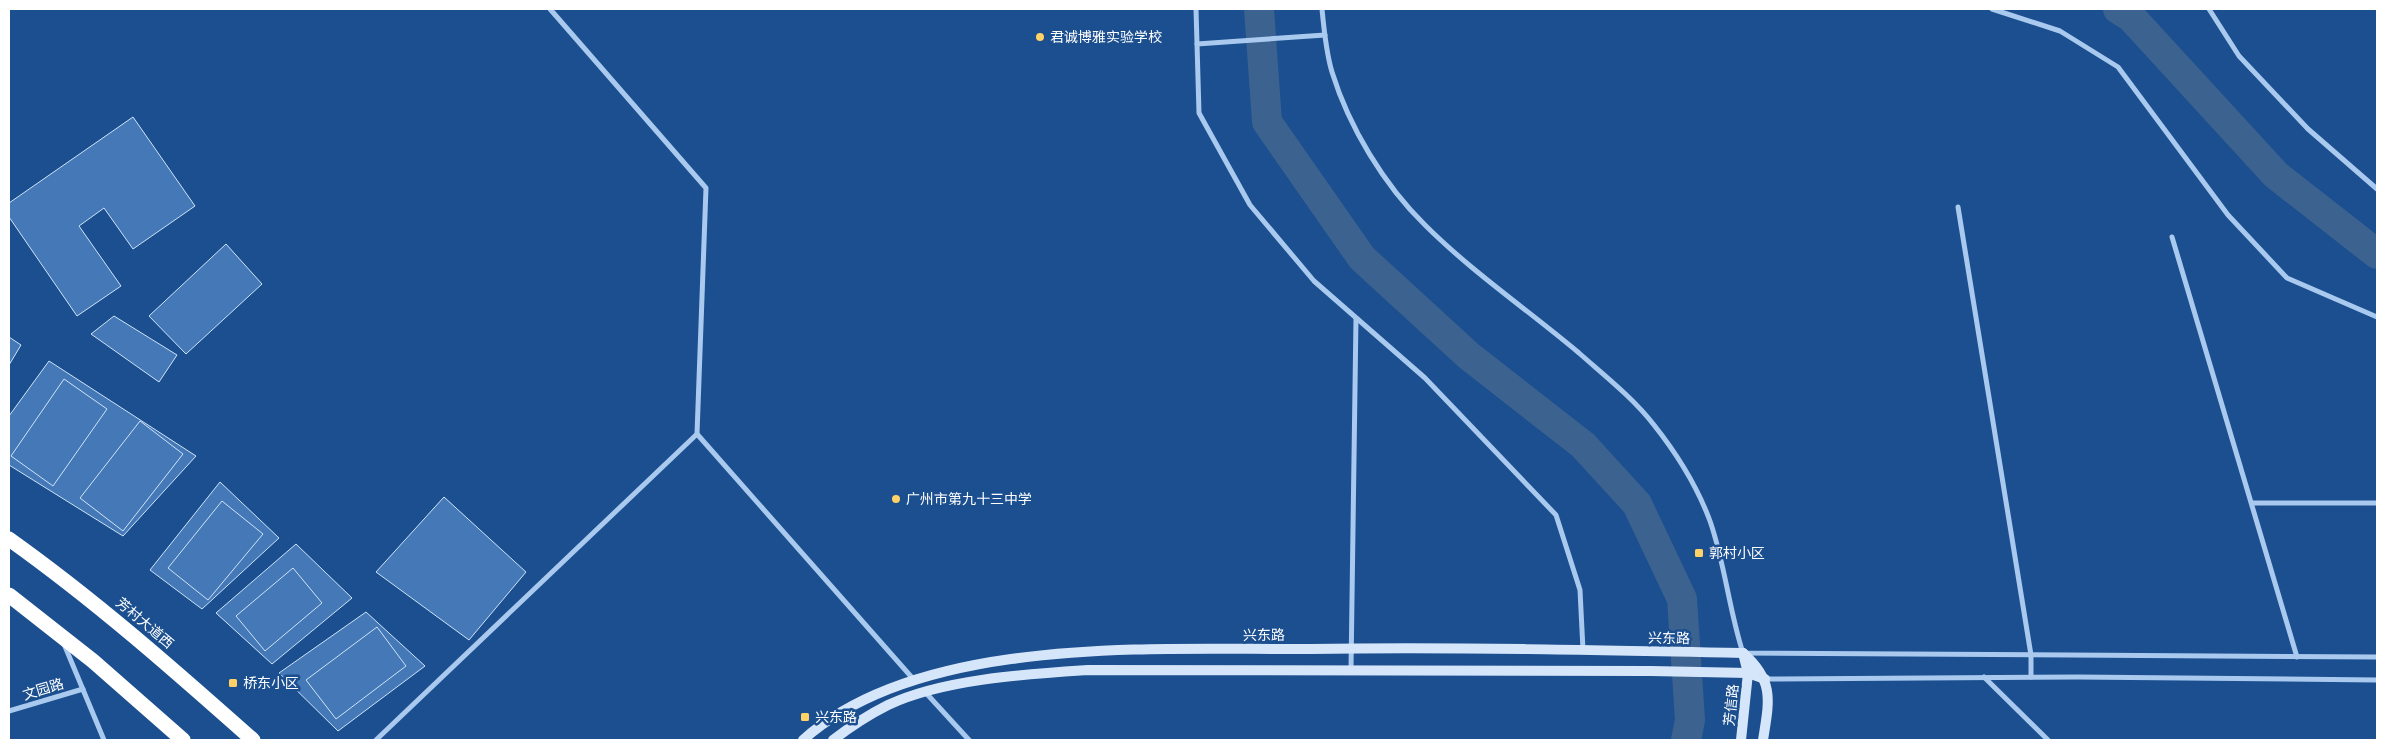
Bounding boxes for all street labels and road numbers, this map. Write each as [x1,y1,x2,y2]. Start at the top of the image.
street label: 芳村大道西 [112,594,178,652]
street label: 兴东路 [1243,626,1285,644]
street label: 兴东路 [1648,629,1690,647]
street label: 文园路 [20,674,66,704]
street label: 芳信路 [1720,683,1742,727]

